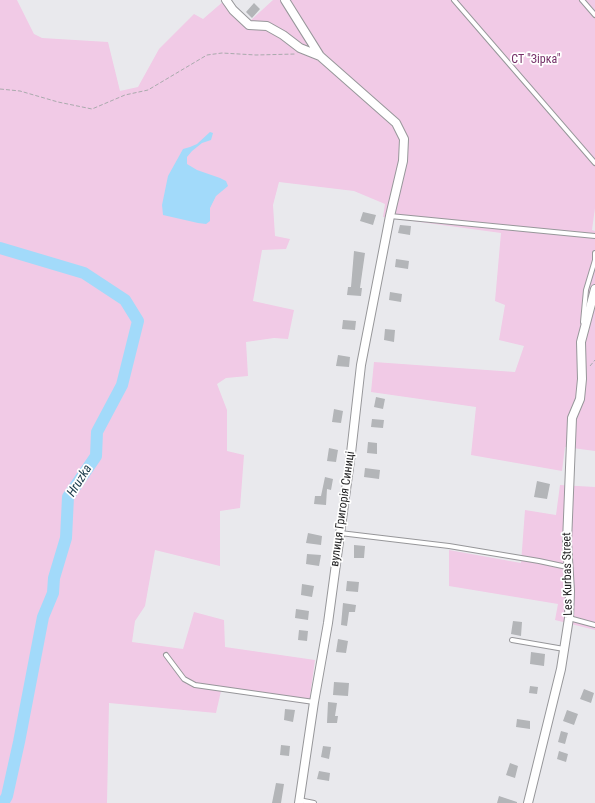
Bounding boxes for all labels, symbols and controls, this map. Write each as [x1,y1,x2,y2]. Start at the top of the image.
park label: СТ "Зірка" [511,53,561,67]
street label: вулиця Григорія Синиці [328,450,358,568]
water label: Hruzka [64,462,96,500]
street label: Les Kurbas Street [560,532,576,616]

